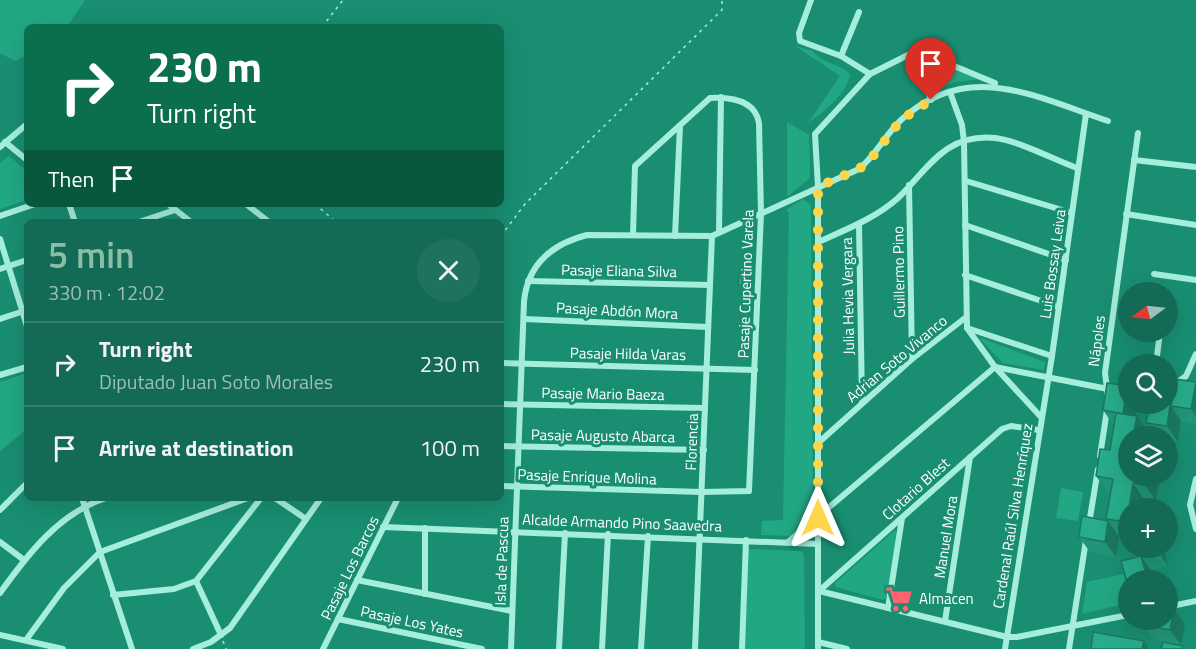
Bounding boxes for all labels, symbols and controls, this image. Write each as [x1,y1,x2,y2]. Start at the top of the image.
text: 230 m [147,34,262,98]
pin [905,38,956,100]
icon: arrive [914,47,947,80]
icon: right [48,48,126,126]
text: Turn right [147,92,256,133]
text: Then [48,162,94,196]
icon: arrive [106,162,139,195]
street label: Luis Bossay Leiva [1033,207,1072,320]
street label: Pasaje Cupertino Varela [731,209,760,359]
street label: Guillermo Pino [886,226,911,318]
text: 5 min [48,227,135,282]
street label: Julia Hevia Vergara [835,237,860,355]
button: close [417,239,480,302]
street label: Pasaje Eliana Silva [561,258,678,283]
text: 330 m · 12:02 [48,277,165,308]
north arrow [1118,282,1178,342]
map controls [1118,282,1178,630]
street label: Pasaje Abdón Mora [555,296,679,325]
street label: Adrian Soto Vivanco [841,309,952,408]
street label: Nápoles [1082,314,1111,368]
text: Turn right [99,332,193,366]
street label: Pasaje Hilda Varas [570,341,686,366]
text: 230 m [420,347,480,381]
icon: right [48,348,81,381]
button: search [1118,354,1178,414]
text: Diputado Juan Soto Morales [99,366,333,397]
street label: Pasaje Mario Baeza [541,381,665,406]
street label: Florencia [679,412,704,471]
street label: Cardenal Raúl Silva Henríquez [987,422,1039,610]
street label: Pasaje Augusto Abarca [531,423,676,448]
button: layers [1118,426,1178,486]
text: Arrive at destination [99,431,294,465]
text: 100 m [420,431,480,465]
icon: arrive [48,432,81,465]
street label: Clotario Blest [877,451,955,525]
street label: Pasaje Enrique Molina [517,463,658,490]
position arrow [786,486,850,550]
street label: Manuel Mora [928,493,963,580]
button: + [1118,498,1178,558]
street label: Alcalde Armando Pino Saavedra [522,508,723,537]
street label: Pasaje Los Barcos [314,512,385,624]
street label: Isla de Pascua [488,516,515,606]
button: − [1118,570,1178,630]
supermarket icon: Almacen [884,584,914,614]
place label: Almacen [919,587,974,610]
street label: Pasaje Los Yates [358,599,466,644]

